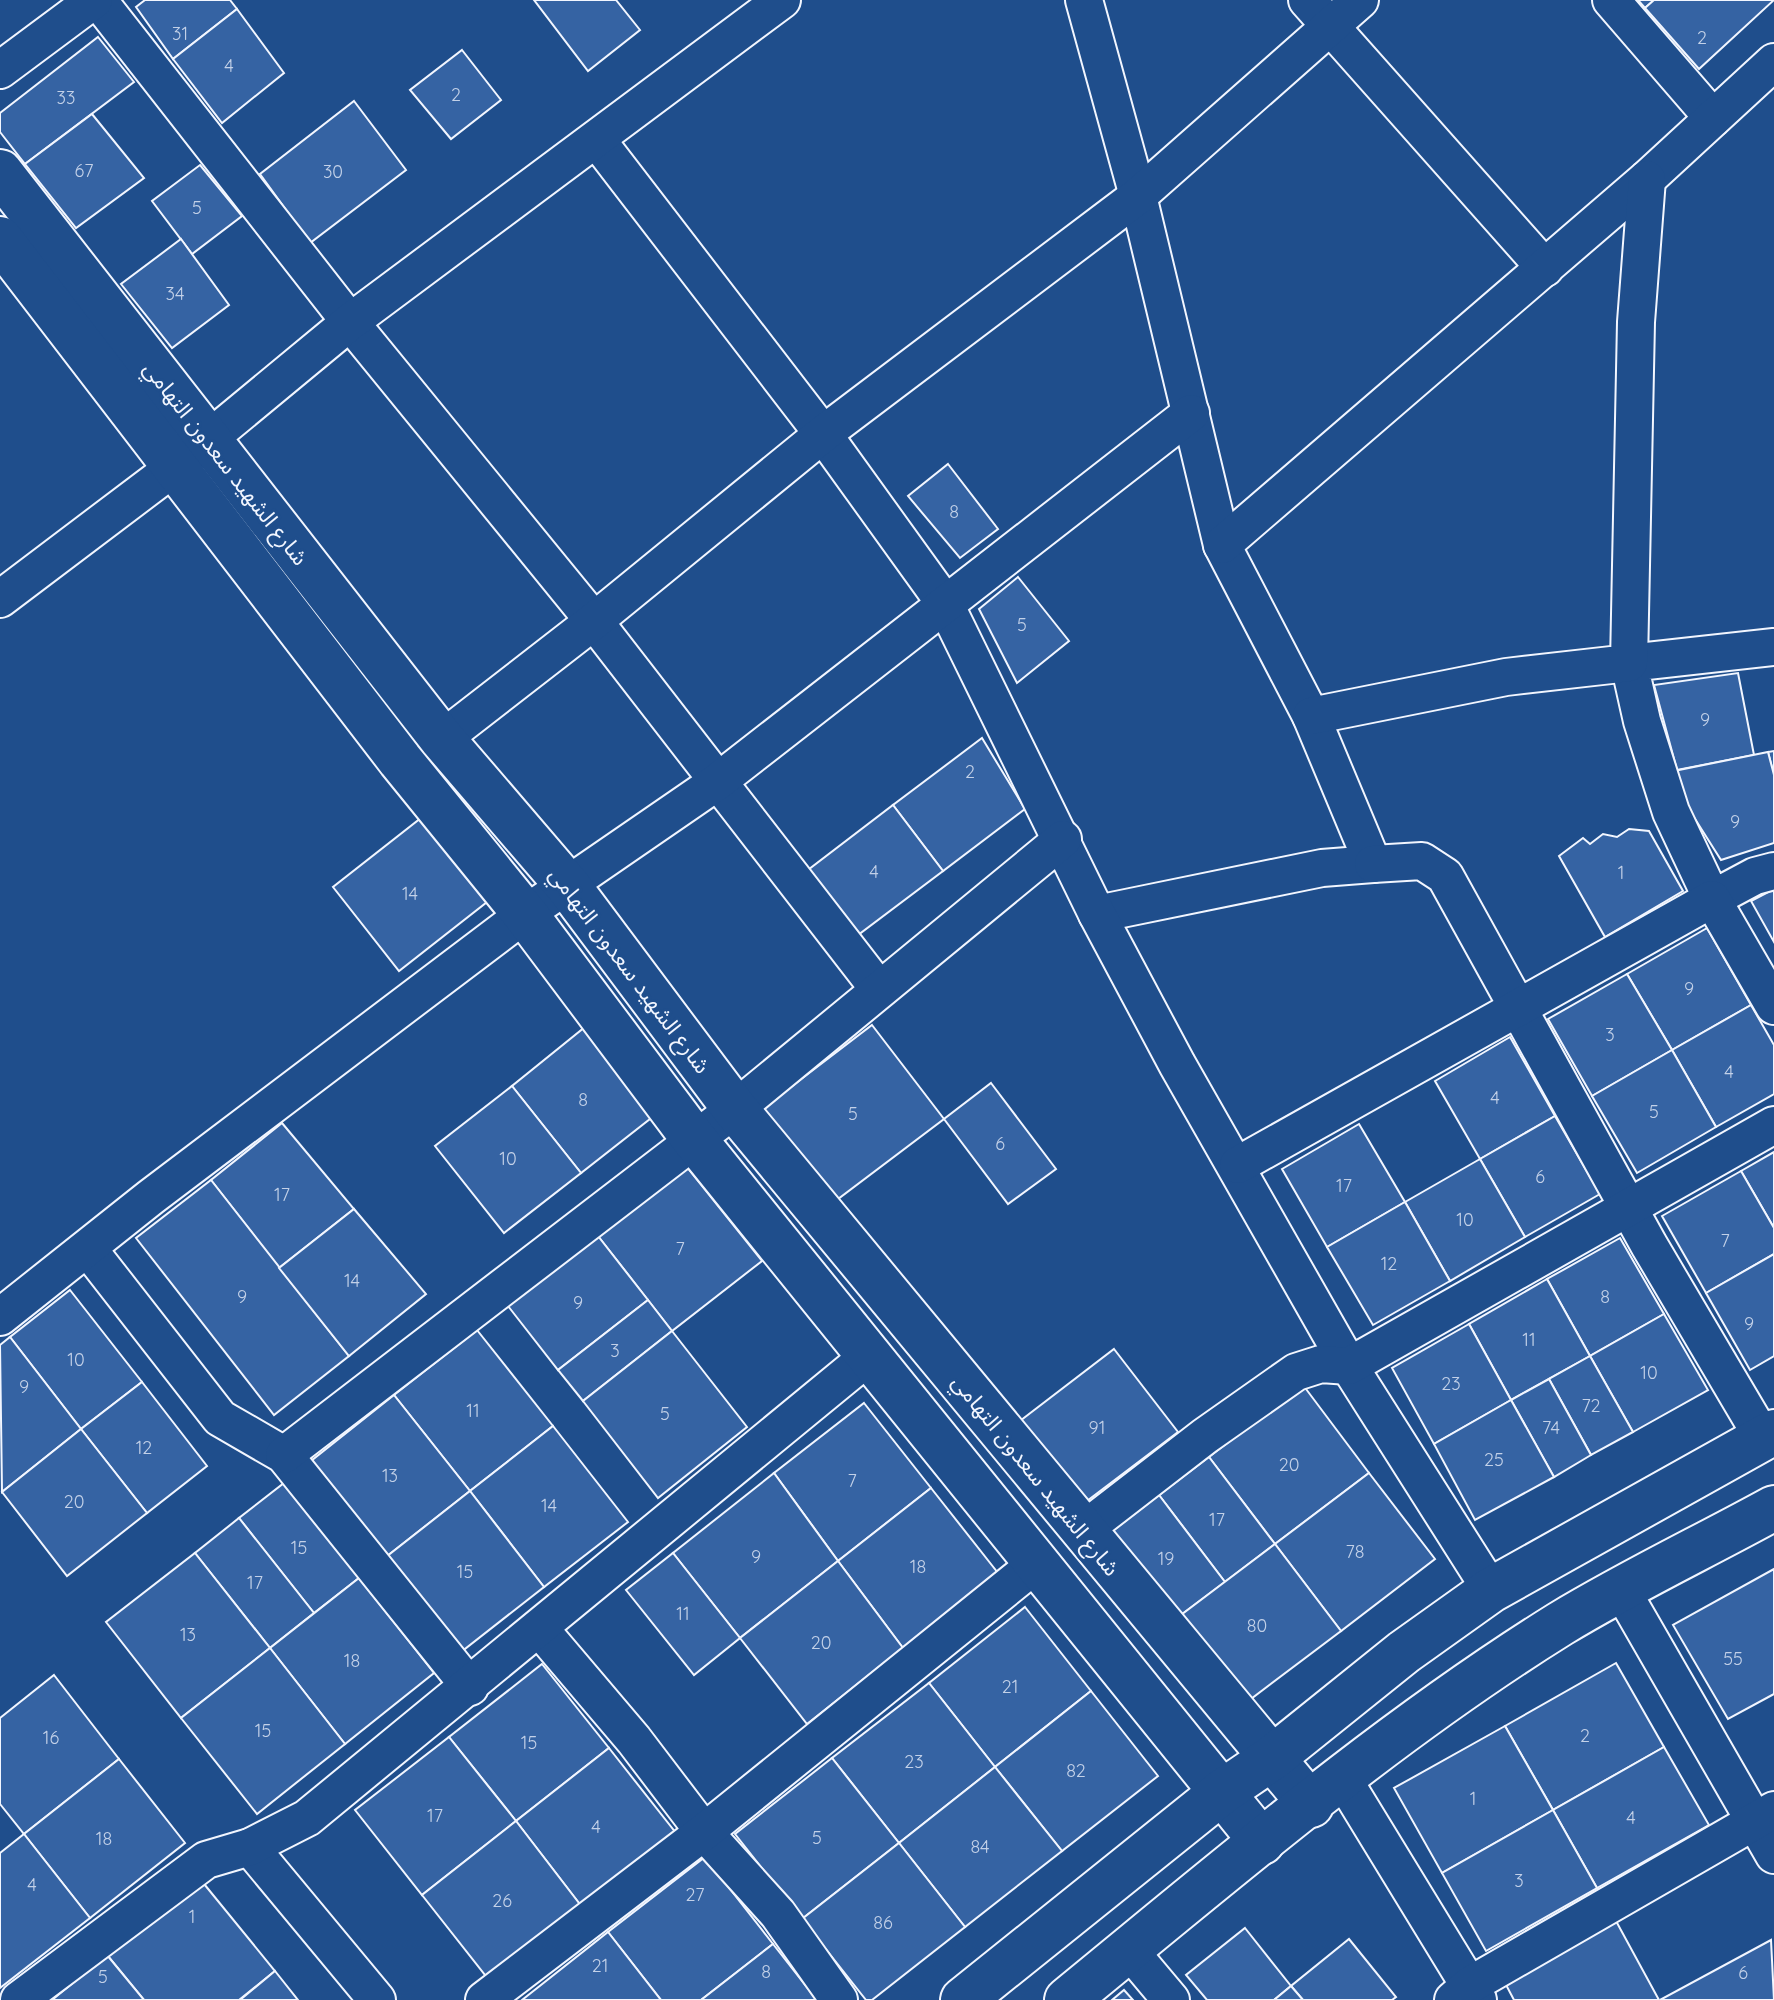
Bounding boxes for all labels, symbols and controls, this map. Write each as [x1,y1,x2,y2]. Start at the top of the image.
house number: 31 [172,22,188,45]
house number: 2 [1697,26,1707,49]
house number: 4 [224,54,234,77]
house number: 2 [451,83,461,106]
house number: 33 [57,86,75,109]
house number: 67 [75,159,93,182]
house number: 30 [323,160,343,183]
house number: 5 [192,196,202,219]
house number: 34 [166,282,184,305]
street label: شارع الشهيد سعدون التهامي [135,355,314,573]
house number: 8 [949,500,959,523]
house number: 5 [1017,613,1027,636]
house number: 9 [1700,708,1710,731]
house number: 2 [965,760,975,783]
house number: 9 [1730,810,1740,833]
house number: 4 [869,860,879,883]
street label: شارع الشهيد سعدون التهامي [541,861,717,1081]
house number: 1 [1618,861,1624,884]
house number: 14 [402,882,418,905]
house number: 9 [1684,977,1694,1000]
house number: 3 [1605,1023,1615,1046]
house number: 4 [1724,1060,1734,1083]
house number: 4 [1490,1086,1500,1109]
house number: 8 [578,1088,588,1111]
house number: 5 [1649,1100,1659,1123]
house number: 5 [848,1102,858,1125]
house number: 6 [995,1132,1005,1155]
house number: 10 [499,1147,517,1170]
house number: 6 [1535,1165,1545,1188]
house number: 17 [1336,1174,1352,1197]
house number: 17 [274,1183,290,1206]
house number: 10 [1456,1208,1474,1231]
house number: 7 [1720,1229,1730,1252]
house number: 7 [675,1237,685,1260]
house number: 12 [1381,1252,1397,1275]
house number: 14 [344,1269,360,1292]
house number: 9 [237,1285,247,1308]
house number: 8 [1600,1285,1610,1308]
house number: 9 [573,1291,583,1314]
house number: 9 [1744,1312,1754,1335]
house number: 11 [1522,1328,1536,1351]
house number: 3 [610,1339,620,1362]
house number: 10 [67,1348,85,1371]
house number: 10 [1640,1361,1658,1384]
street label: شارع الشهيد سعدون التهامي [944,1368,1126,1583]
house number: 23 [1441,1372,1461,1395]
house number: 9 [19,1375,29,1398]
house number: 72 [1581,1394,1601,1417]
house number: 11 [466,1399,480,1422]
house number: 5 [660,1402,670,1425]
house number: 91 [1089,1416,1105,1439]
house number: 74 [1542,1416,1560,1439]
house number: 12 [136,1436,152,1459]
house number: 25 [1484,1448,1504,1471]
house number: 20 [1279,1453,1299,1476]
house number: 13 [382,1464,398,1487]
house number: 7 [847,1469,857,1492]
house number: 20 [64,1490,84,1513]
house number: 14 [541,1494,557,1517]
house number: 17 [1209,1508,1225,1531]
house number: 15 [291,1536,307,1559]
house number: 78 [1346,1540,1364,1563]
house number: 9 [751,1545,761,1568]
house number: 19 [1158,1547,1174,1570]
house number: 18 [910,1555,926,1578]
house number: 15 [457,1560,473,1583]
house number: 17 [247,1571,263,1594]
house number: 11 [676,1602,690,1625]
house number: 80 [1247,1614,1267,1637]
house number: 13 [180,1623,196,1646]
house number: 20 [811,1631,831,1654]
house number: 55 [1723,1647,1743,1670]
house number: 18 [344,1649,360,1672]
house number: 21 [1002,1675,1018,1698]
house number: 15 [255,1719,271,1742]
house number: 2 [1580,1724,1590,1747]
house number: 16 [43,1726,59,1749]
house number: 15 [521,1731,537,1754]
house number: 23 [904,1750,924,1773]
house number: 82 [1066,1759,1086,1782]
house number: 1 [1470,1787,1476,1810]
house number: 17 [427,1804,443,1827]
house number: 4 [1626,1806,1636,1829]
house number: 4 [591,1815,601,1838]
house number: 5 [812,1826,822,1849]
house number: 18 [96,1827,112,1850]
house number: 84 [970,1835,990,1858]
house number: 3 [1514,1869,1524,1892]
house number: 4 [27,1873,37,1896]
house number: 27 [686,1883,704,1906]
house number: 26 [492,1889,512,1912]
house number: 1 [189,1905,195,1928]
house number: 86 [873,1911,893,1934]
house number: 21 [592,1954,608,1977]
house number: 8 [761,1960,771,1983]
house number: 6 [1738,1961,1748,1984]
house number: 5 [98,1965,108,1988]

